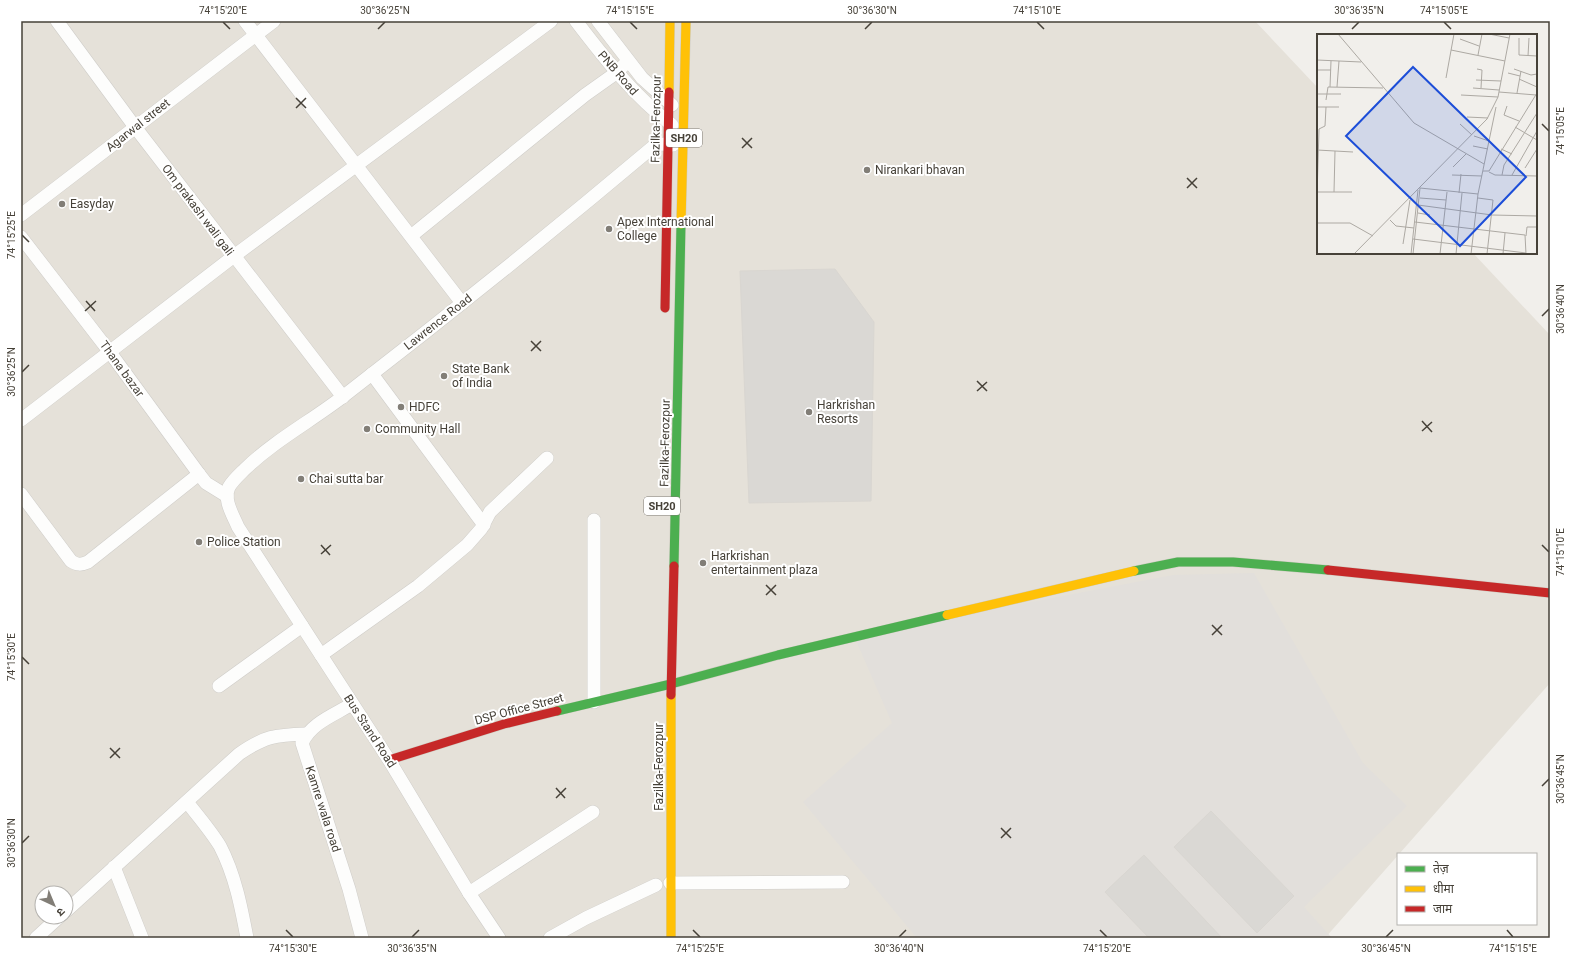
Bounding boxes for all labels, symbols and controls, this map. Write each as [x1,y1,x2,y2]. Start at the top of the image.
text: 74°15'20"E [199,5,247,16]
text: 30°36'25"N [360,5,410,16]
text: 74°15'15"E [606,5,654,16]
text: 30°36'30"N [847,5,897,16]
text: 74°15'10"E [1013,5,1061,16]
text: 30°36'35"N [1334,5,1384,16]
text: 74°15'05"E [1420,5,1468,16]
inset map [1317,34,1537,254]
street label: PNB Road [595,48,641,98]
street label: Fazilka-Ferozpur [648,75,664,163]
street label: Agarwal street [103,96,173,154]
text: 74°15'05"E [1555,107,1566,155]
road number: SH20 [666,129,702,147]
street label: Om prakash wali gali [159,162,237,258]
place label: Nirankari bhavan [875,163,965,177]
marker: Nirankari bhavan [862,165,872,175]
place label: Easyday [70,197,114,211]
marker: Easyday [57,199,67,209]
text: 74°15'25"E [6,211,17,259]
place label: Apex International College [617,215,714,243]
marker: Apex International College [604,224,614,234]
text: 30°36'40"N [1555,284,1566,334]
street label: Lawrence Road [401,291,475,353]
street label: Thana bazar [97,338,147,400]
text: 30°36'25"N [6,347,17,397]
place label: State Bank of India [452,362,510,390]
marker: State Bank of India [439,371,449,381]
place label: Harkrishan Resorts [817,398,875,426]
street label: Fazilka-Ferozpur [657,399,673,487]
place label: HDFC [409,400,440,414]
marker: HDFC [396,402,406,412]
marker: Harkrishan Resorts [804,407,814,417]
place label: Community Hall [375,422,460,436]
marker: Community Hall [362,424,372,434]
place label: Chai sutta bar [309,472,383,486]
marker: Chai sutta bar [296,474,306,484]
road number: SH20 [644,497,680,515]
text: 74°15'10"E [1555,528,1566,576]
place label: Police Station [207,535,281,549]
marker: Police Station [194,537,204,547]
place label: Harkrishan entertainment plaza [711,549,818,577]
marker: Harkrishan entertainment plaza [698,558,708,568]
text: 74°15'30"E [6,633,17,681]
street label: DSP Office Street [473,690,565,728]
street label: Bus Stand Road [341,692,399,770]
street label: Fazilka-Ferozpur [652,723,666,811]
text: 30°36'45"N [1555,754,1566,804]
street label: Kamre wala road [302,764,344,854]
text: 30°36'30"N [6,818,17,868]
legend [1397,853,1537,925]
text: तेज़ [1433,861,1450,876]
text: धीमा [1433,881,1455,896]
north arrow [34,885,74,925]
text: जाम [1433,902,1453,916]
text: उ [53,905,67,919]
text: 74°15'30"E [269,943,317,954]
text: 30°36'35"N [387,943,437,954]
text: 74°15'25"E [676,943,724,954]
text: 30°36'40"N [874,943,924,954]
text: 74°15'20"E [1083,943,1131,954]
text: 30°36'45"N [1361,943,1411,954]
text: 74°15'15"E [1489,943,1537,954]

